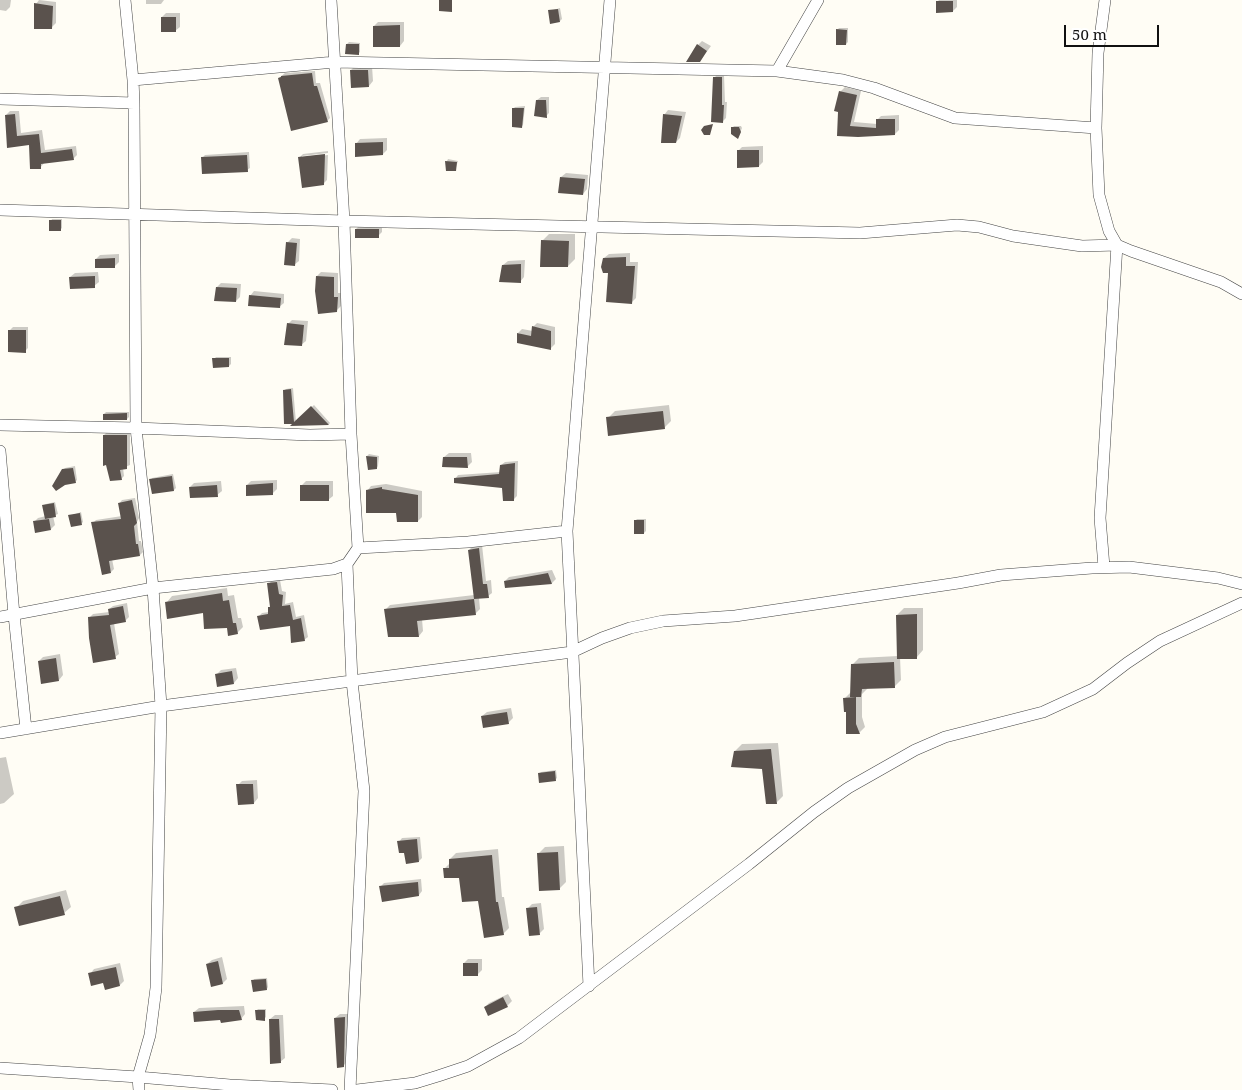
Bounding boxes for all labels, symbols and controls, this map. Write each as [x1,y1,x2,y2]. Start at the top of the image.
scale bar [1067,15,1162,47]
text: 50 m [1072,24,1107,44]

